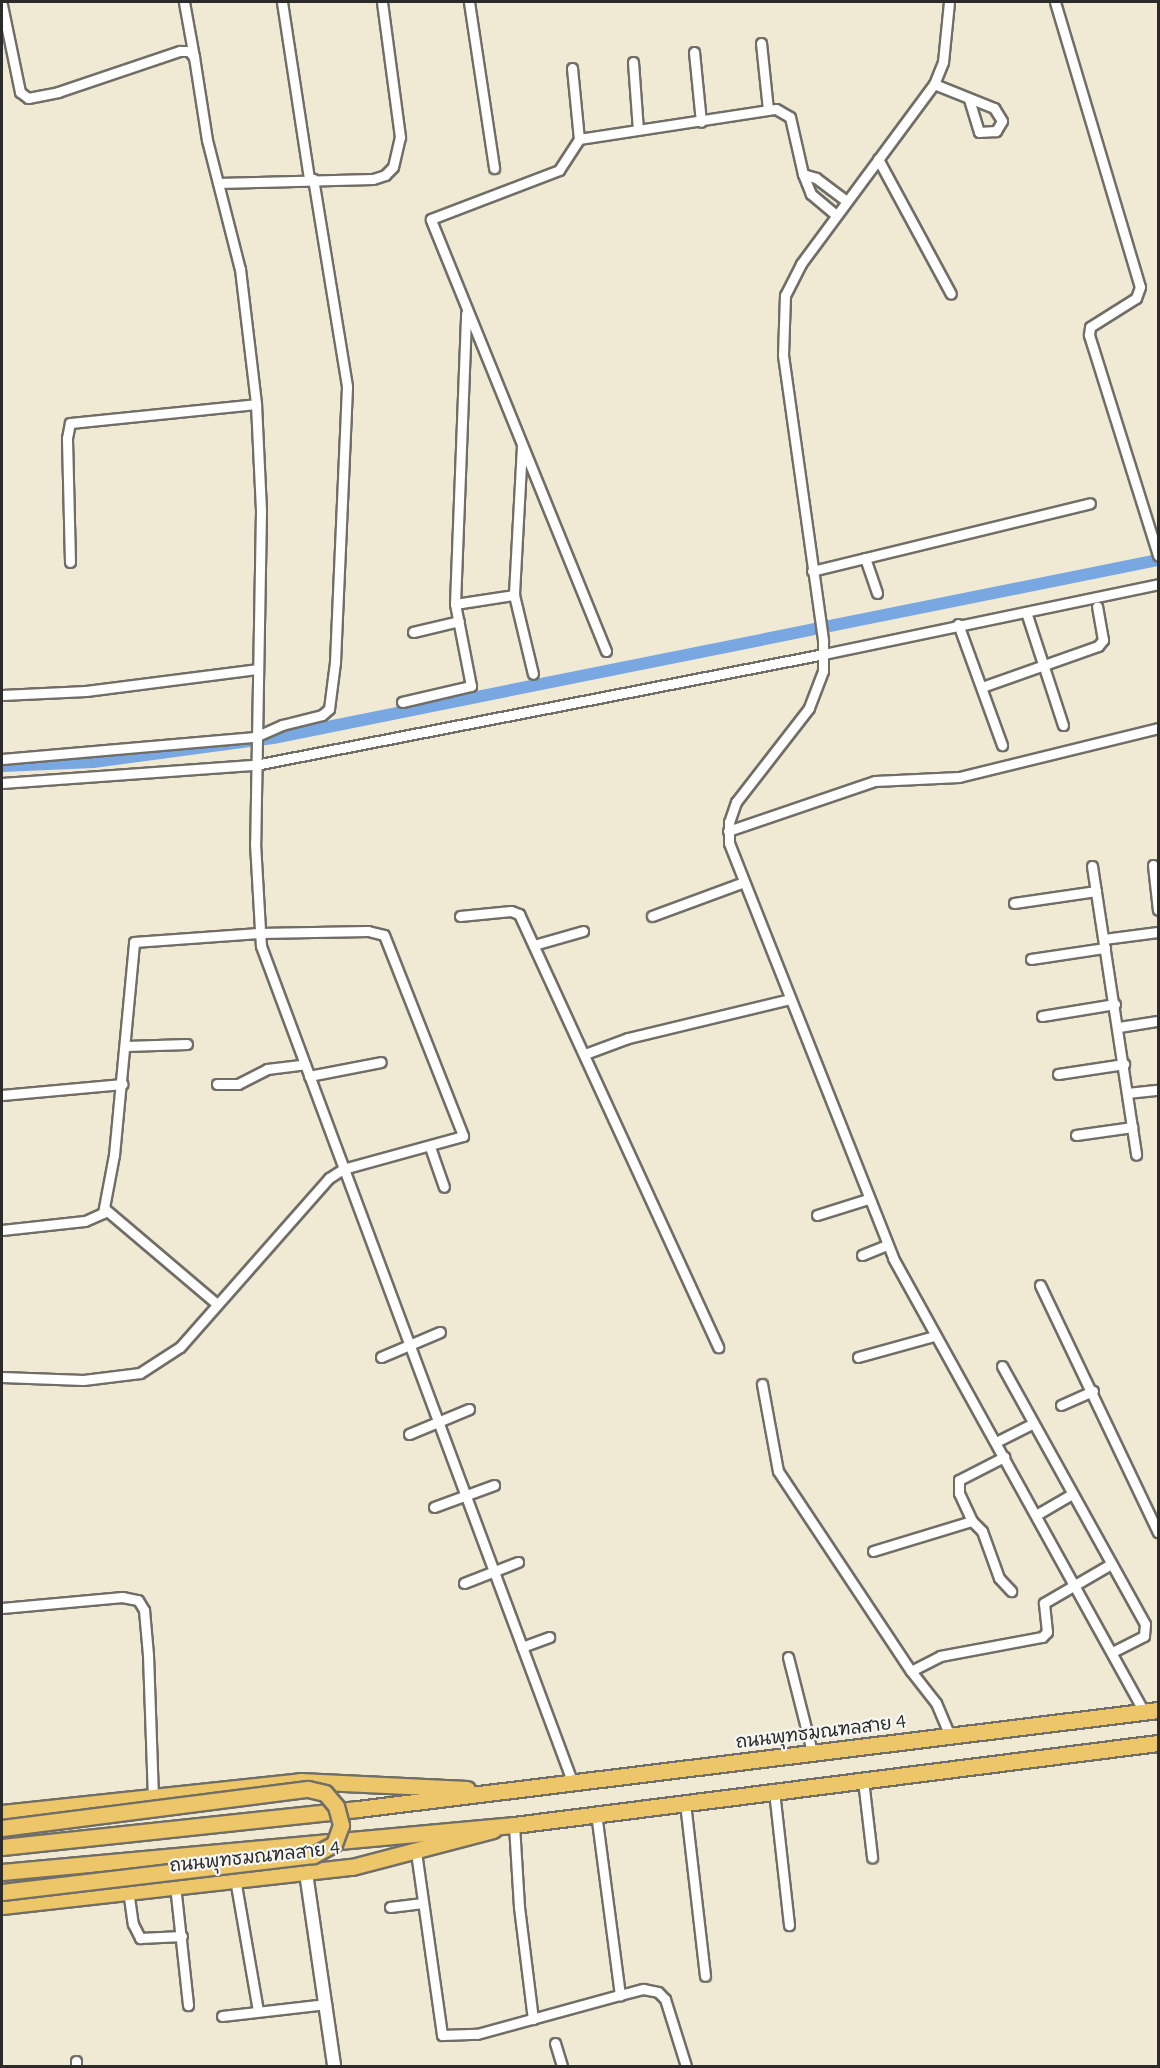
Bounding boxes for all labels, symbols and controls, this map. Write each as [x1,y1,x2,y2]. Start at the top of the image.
street label: ถนนพุทธมณฑลสาย 4 [735,1711,907,1753]
street label: ถนนพุทธมณฑลสาย 4 [169,1837,341,1877]

